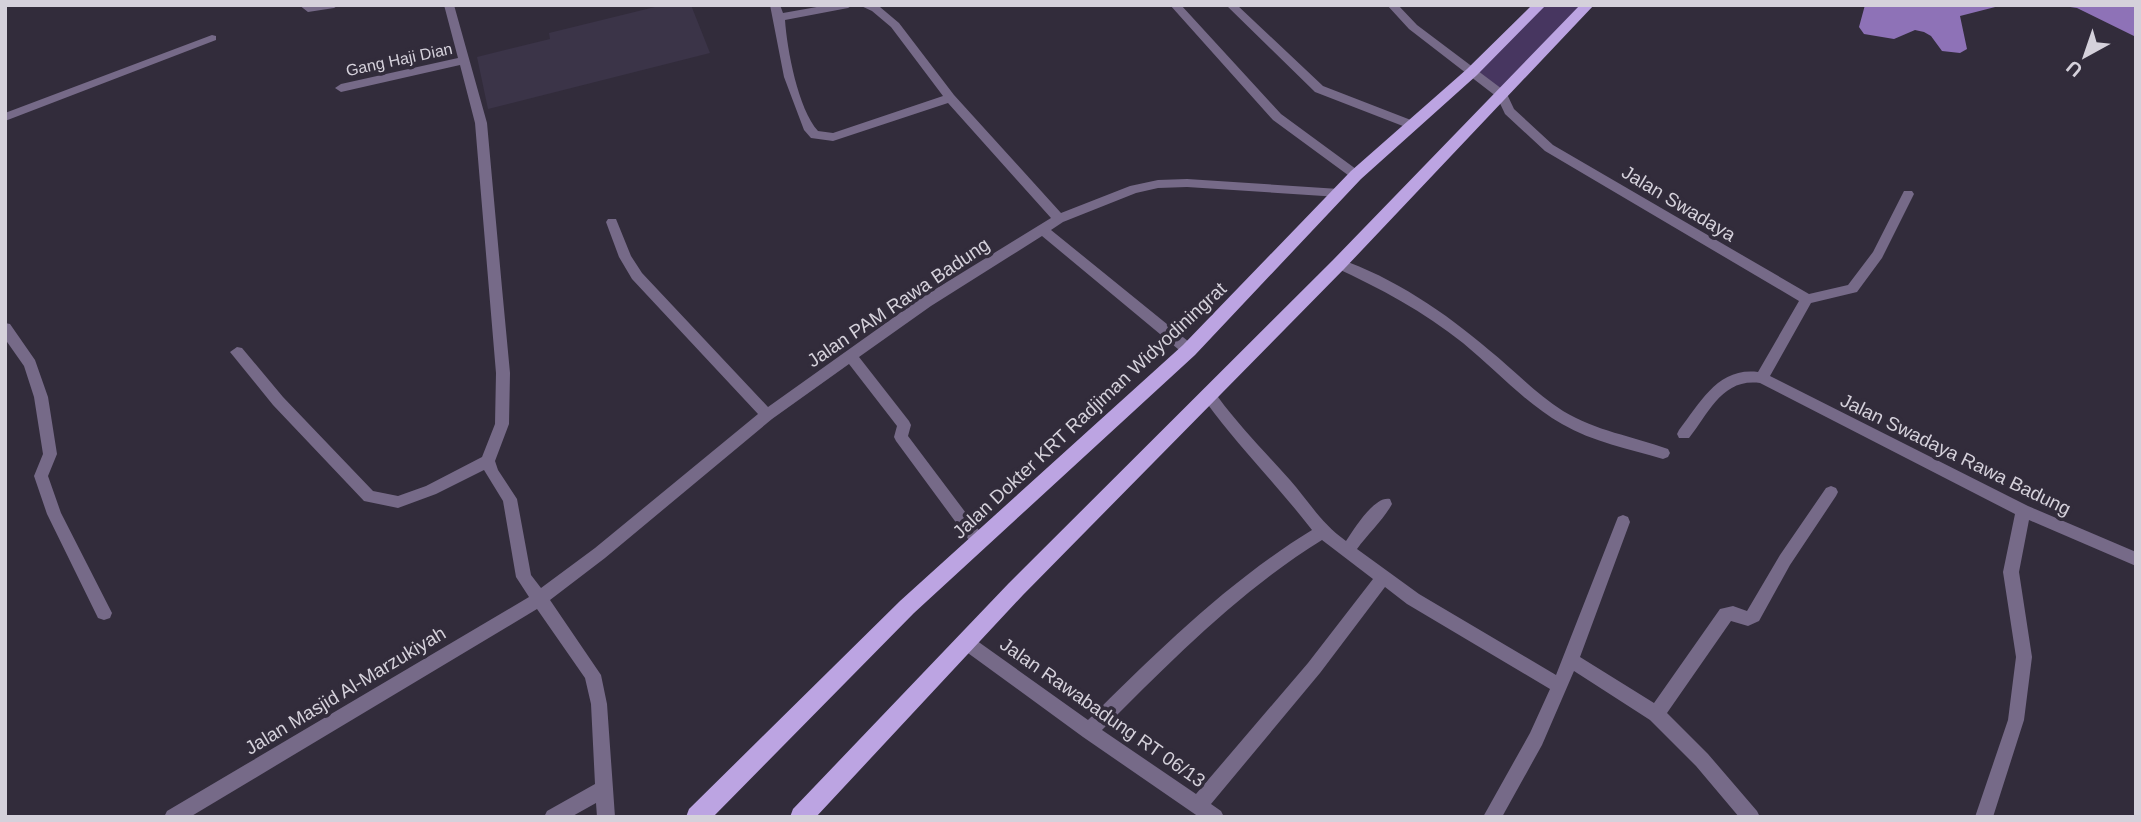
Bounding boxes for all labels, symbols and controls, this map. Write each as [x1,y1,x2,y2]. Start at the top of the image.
north arrow [2050,21,2120,91]
street label: Gang Haji Dian [344,40,454,79]
text: U [2062,56,2086,81]
street label: Jalan Swadaya [1618,161,1740,246]
street label: Jalan PAM Rawa Badung [803,234,993,371]
street label: Jalan Dokter KRT Radjiman Widyodiningrat [948,277,1231,543]
street label: Jalan Swadaya Rawa Badung [1837,389,2074,519]
street label: Jalan Masjid Al-Marzukiyah [241,622,449,759]
street label: Jalan Rawabadung RT 06/13 [996,633,1209,791]

